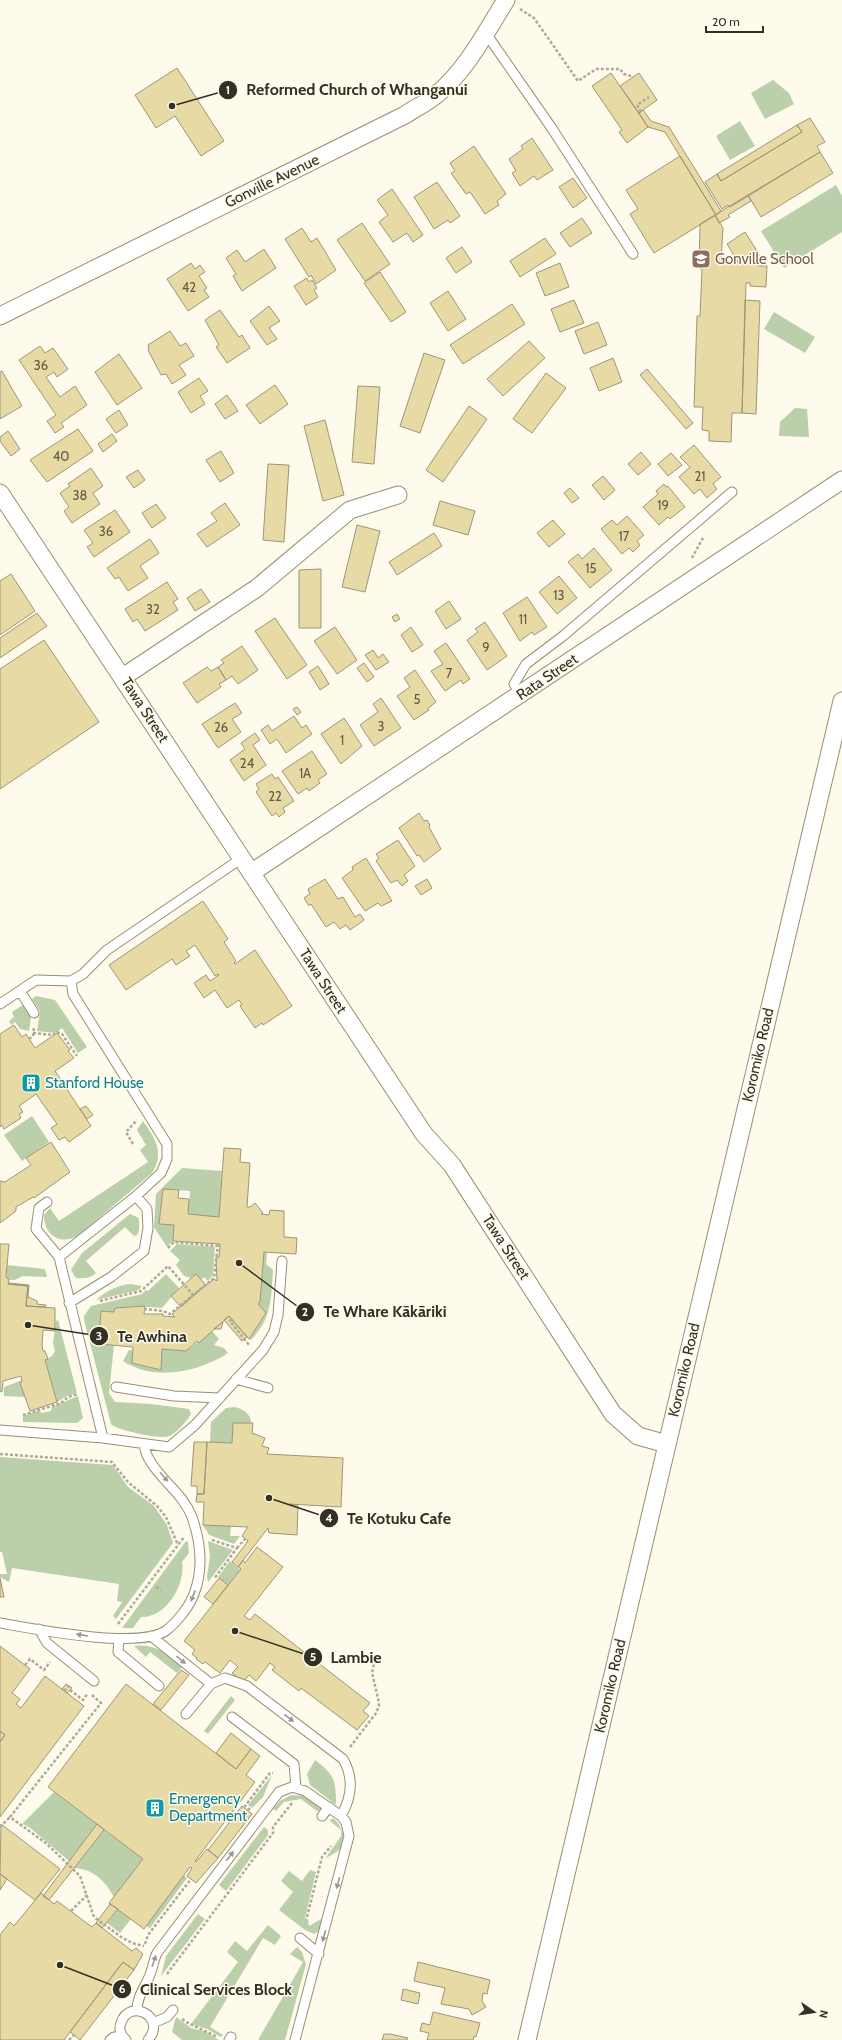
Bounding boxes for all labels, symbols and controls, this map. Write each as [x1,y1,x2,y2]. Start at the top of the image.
scale bar [706,8,763,34]
text: 20 m [712,14,740,29]
callout: Reformed Church of Whanganui [218,76,475,104]
text: Reformed Church of Whanganui [246,80,468,99]
text: 1 [226,82,230,97]
street label: Gonville Avenue [222,150,322,212]
school or university icon: Gonville School [690,248,712,270]
place label: Gonville School [715,250,814,268]
house number: 42 [182,279,196,295]
house number: 36 [34,357,48,373]
house number: 40 [53,448,69,464]
house number: 21 [694,468,706,484]
house number: 38 [73,487,88,503]
house number: 19 [657,497,669,513]
house number: 36 [99,523,113,539]
house number: 17 [619,528,630,544]
house number: 15 [585,560,597,576]
house number: 13 [553,587,565,603]
house number: 32 [146,601,160,617]
house number: 11 [519,611,527,627]
house number: 9 [482,639,490,655]
street label: Rata Street [513,650,581,704]
house number: 7 [446,665,453,681]
street label: Tawa Street [117,674,173,746]
house number: 5 [413,691,421,707]
house number: 3 [377,718,385,734]
house number: 26 [214,719,228,735]
house number: 1 [340,732,344,748]
house number: 24 [240,755,255,771]
house number: 1A [299,765,311,781]
house number: 22 [268,788,282,804]
street label: Tawa Street [295,945,351,1017]
street label: Koromiko Road [738,1006,778,1104]
building icon: Stanford House [20,1072,42,1094]
place label: Stanford House [45,1074,144,1092]
street label: Tawa Street [478,1211,534,1283]
callout: Te Whare Kākāriki [295,1298,454,1326]
text: Te Whare Kākāriki [323,1302,447,1321]
text: 2 [302,1304,308,1319]
street label: Koromiko Road [664,1321,704,1419]
callout: Te Awhina [89,1322,195,1350]
text: Te Awhina [117,1327,187,1346]
text: 3 [96,1328,102,1343]
one-way arrow [159,1473,168,1482]
callout: Te Kotuku Cafe [319,1504,459,1532]
text: Te Kotuku Cafe [347,1509,451,1528]
text: 4 [325,1510,333,1525]
one-way arrow [189,1590,195,1602]
one-way arrow [75,1632,88,1638]
street label: Koromiko Road [590,1637,630,1735]
callout: Lambie [303,1643,390,1671]
text: Lambie [330,1648,382,1667]
text: 5 [310,1649,316,1664]
one-way arrow [176,1656,187,1665]
one-way arrow [283,1714,294,1723]
place label: Emergency Department [169,1790,247,1825]
building icon: Emergency Department [144,1797,166,1819]
one-way arrow [226,1851,234,1861]
one-way arrow [335,1878,341,1890]
one-way arrow [321,1930,327,1942]
one-way arrow [151,1955,157,1967]
callout: Clinical Services Block [112,1975,300,2003]
text: Clinical Services Block [140,1980,292,1999]
text: 6 [119,1981,126,1996]
north arrow [794,1992,834,2032]
text: N [816,2009,831,2020]

